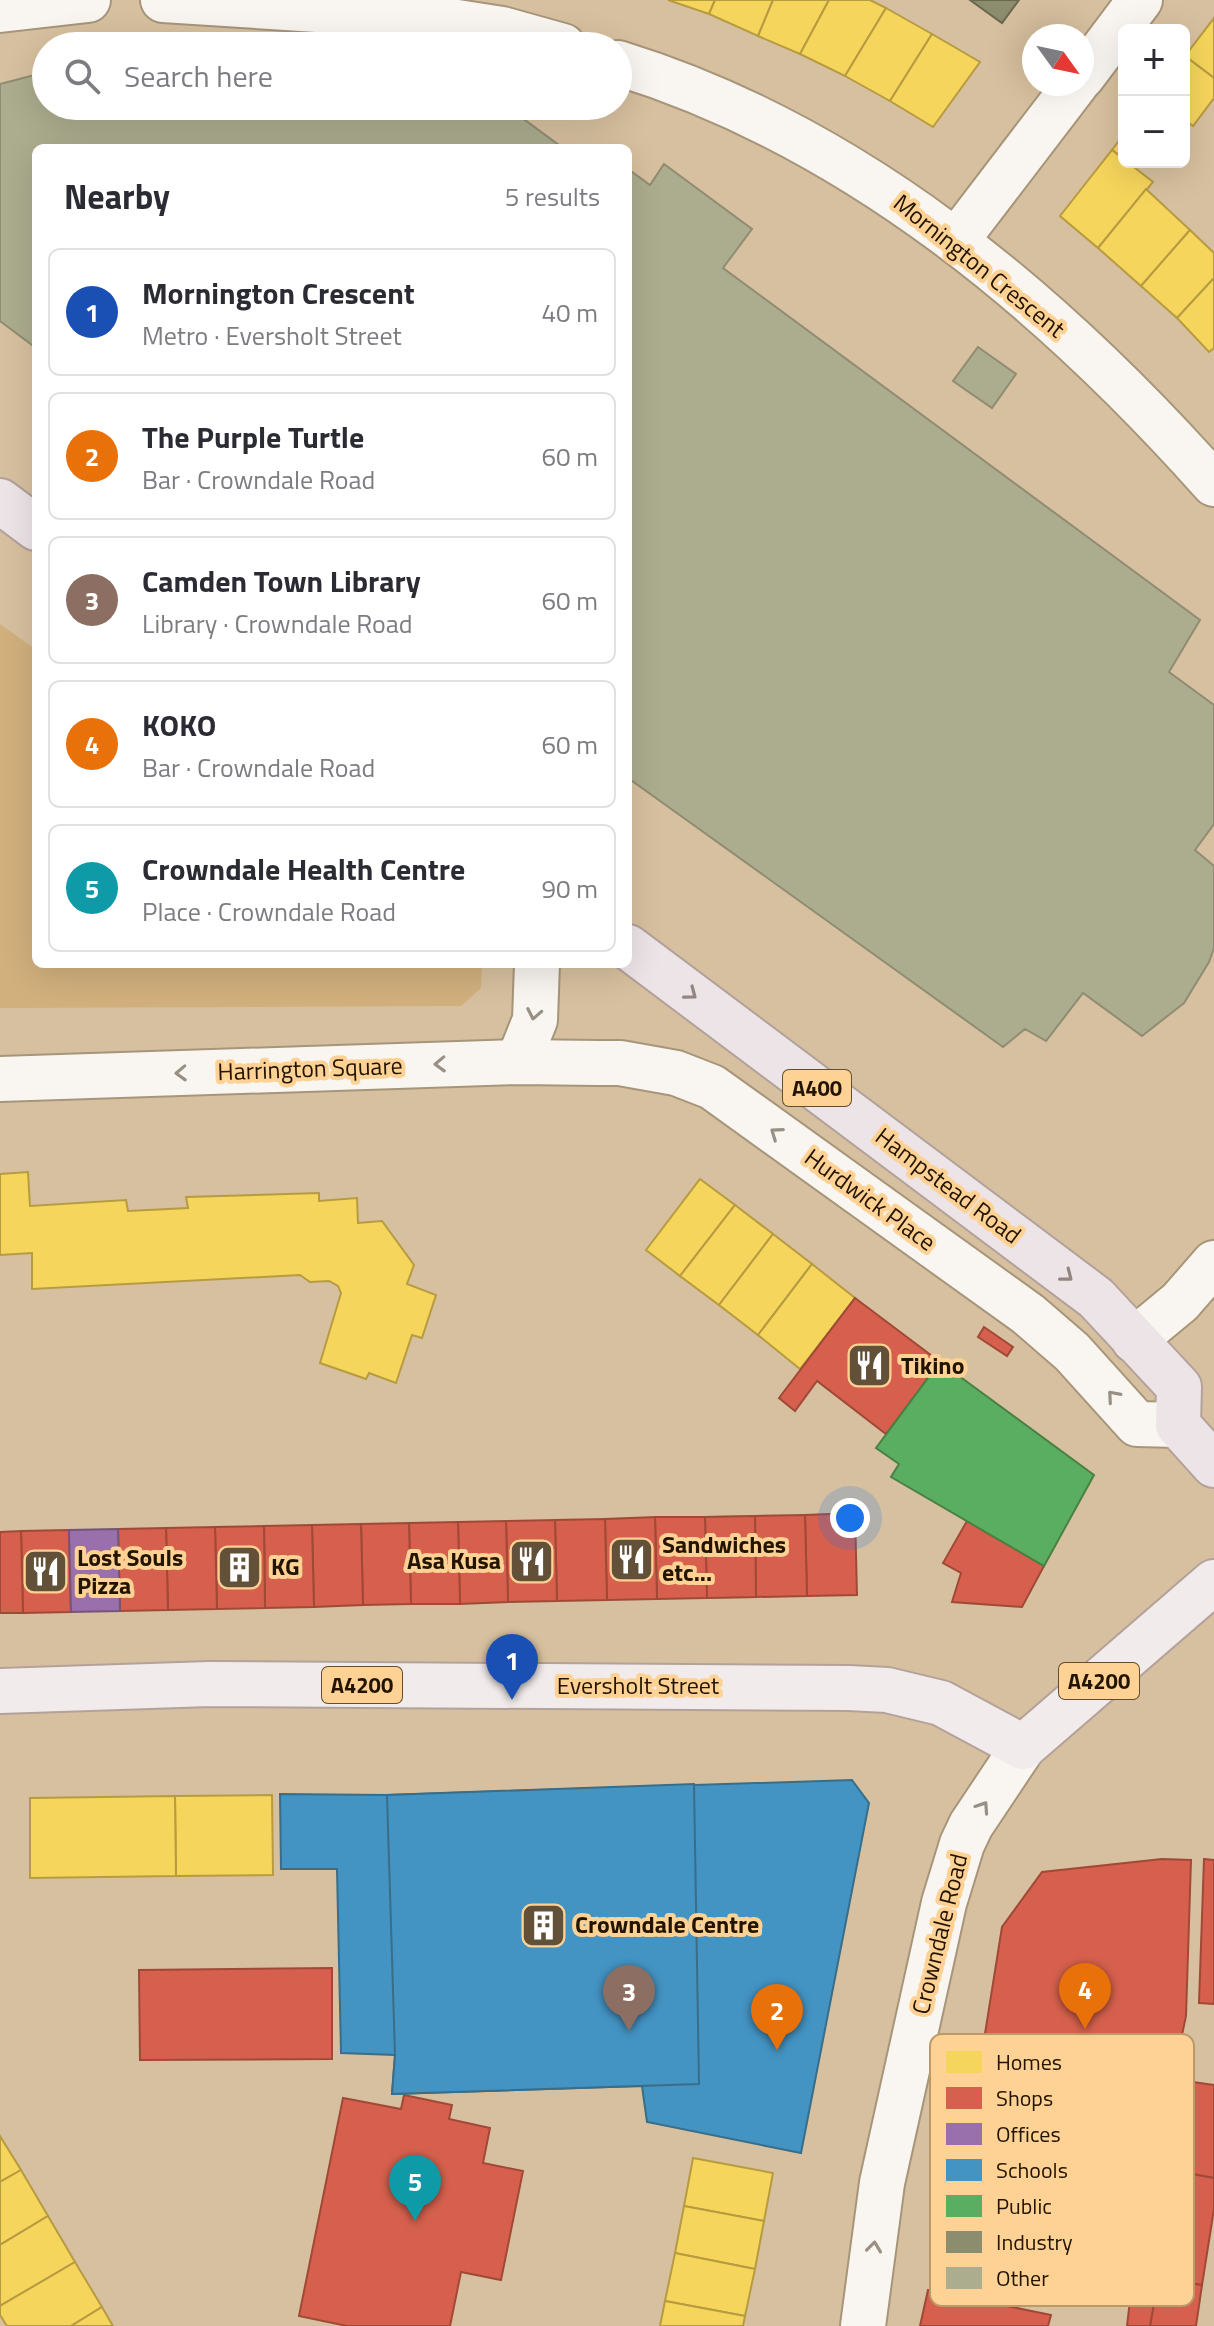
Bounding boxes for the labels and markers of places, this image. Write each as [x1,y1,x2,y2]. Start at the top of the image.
restaurant icon: Tikino [846,1342,894,1390]
place label: Tikino [901,1347,964,1383]
place label: Sandwiches etc... [662,1526,786,1590]
restaurant icon: Sandwiches etc... [607,1535,655,1583]
restaurant icon: Asa Kusa [508,1537,556,1585]
place label: Lost Souls Pizza [77,1539,183,1603]
place label: Asa Kusa [407,1542,501,1578]
building icon: KG [216,1543,264,1591]
restaurant icon: Lost Souls Pizza [22,1548,70,1596]
place label: KG [271,1548,300,1584]
pin: 1 [486,1634,538,1700]
building icon: Crowndale Centre [520,1901,568,1949]
place label: Crowndale Centre [575,1906,759,1942]
pin: 4 [1059,1963,1111,2029]
pin: 3 [603,1965,655,2031]
pin: 2 [751,1984,803,2050]
pin: 5 [389,2155,441,2221]

